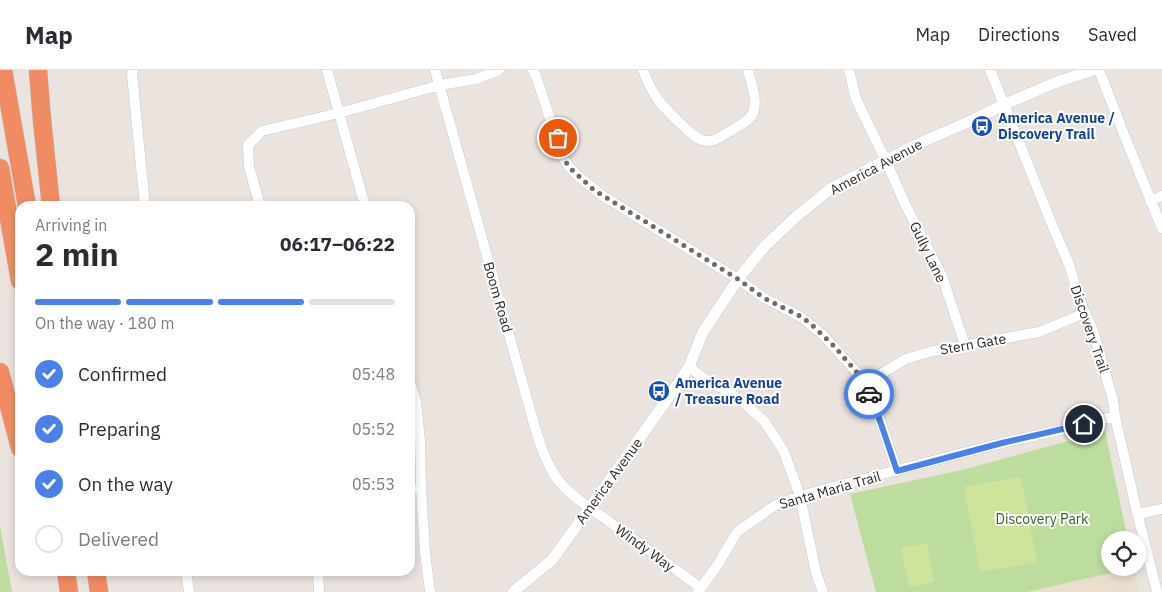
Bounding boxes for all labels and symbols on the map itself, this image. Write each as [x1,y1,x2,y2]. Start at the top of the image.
place label: America Avenue / Discovery Trail [998,109,1115,143]
bus stop icon: America Avenue / Discovery Trail [970,114,994,138]
pin [537,117,579,159]
street label: America Avenue [827,135,926,199]
street label: Gully Lane [906,219,951,286]
street label: Boom Road [479,260,517,334]
street label: Discovery Trail [1067,283,1113,375]
street label: Stern Gate [939,329,1008,359]
courier [844,369,894,419]
place label: America Avenue / Treasure Road [675,374,782,408]
bus stop icon: America Avenue / Treasure Road [647,379,671,403]
pin [1063,403,1105,445]
street label: America Avenue [572,434,646,528]
street label: Santa Maria Trail [777,467,883,513]
park label: Discovery Park [996,510,1089,528]
street label: Windy Way [612,520,678,576]

